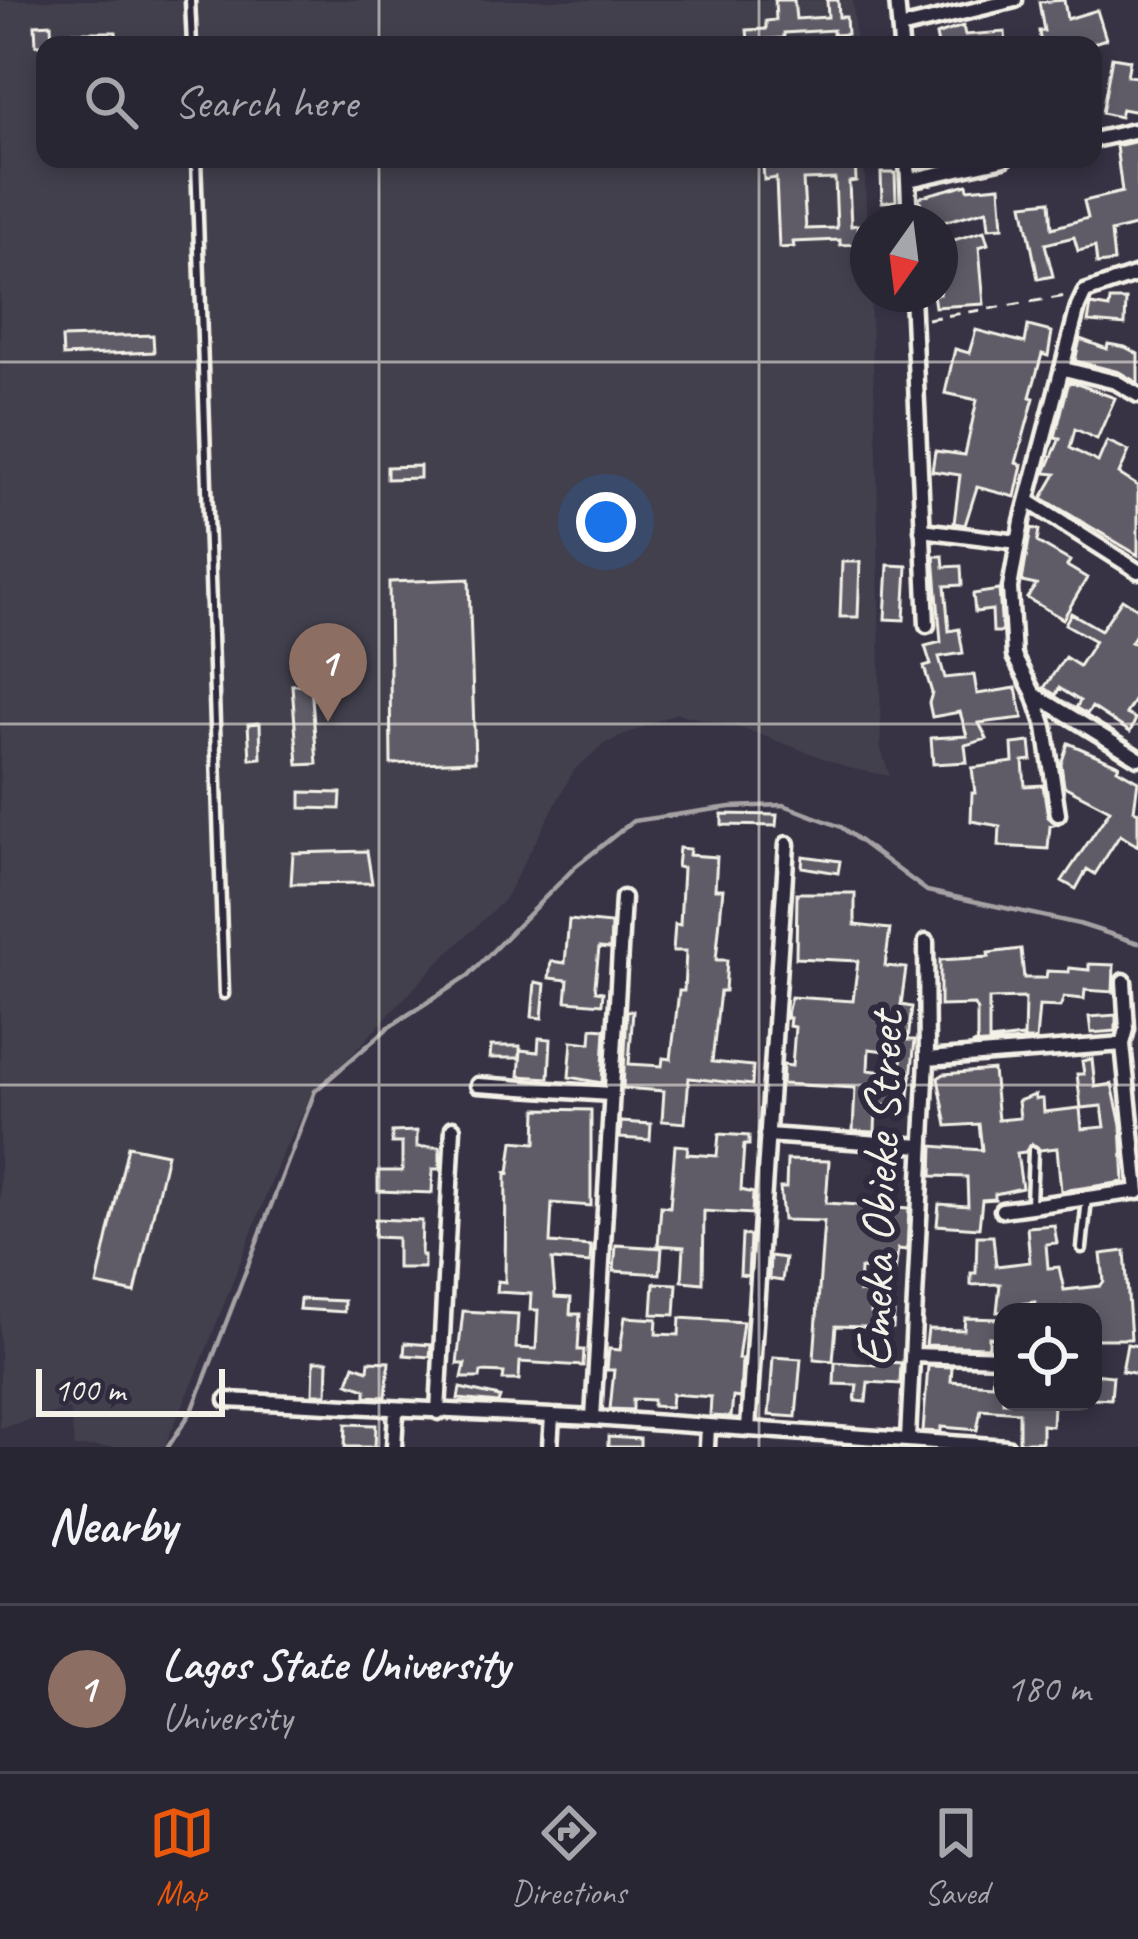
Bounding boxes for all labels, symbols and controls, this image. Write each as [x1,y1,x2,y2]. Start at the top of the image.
search box [36,36,1102,168]
icon: search [78,69,144,135]
text: Search here [174,74,357,131]
north arrow [850,204,958,312]
your location [576,492,636,552]
pin: 1 [289,623,367,722]
street label: Emeka Obieke Street [841,1006,917,1367]
map controls [994,1303,1102,1411]
button: locate [994,1303,1102,1411]
scale bar [36,1363,225,1416]
text: 100 m [54,1369,125,1411]
text: Nearby [48,1493,176,1557]
text: Lagos State University [162,1636,510,1693]
text: 1 [78,1664,96,1713]
text: 180 m [1006,1664,1090,1713]
text: University [162,1693,292,1742]
tab: Map [149,1800,215,1914]
tab: Directions [512,1800,626,1914]
tab: Saved [923,1800,989,1914]

